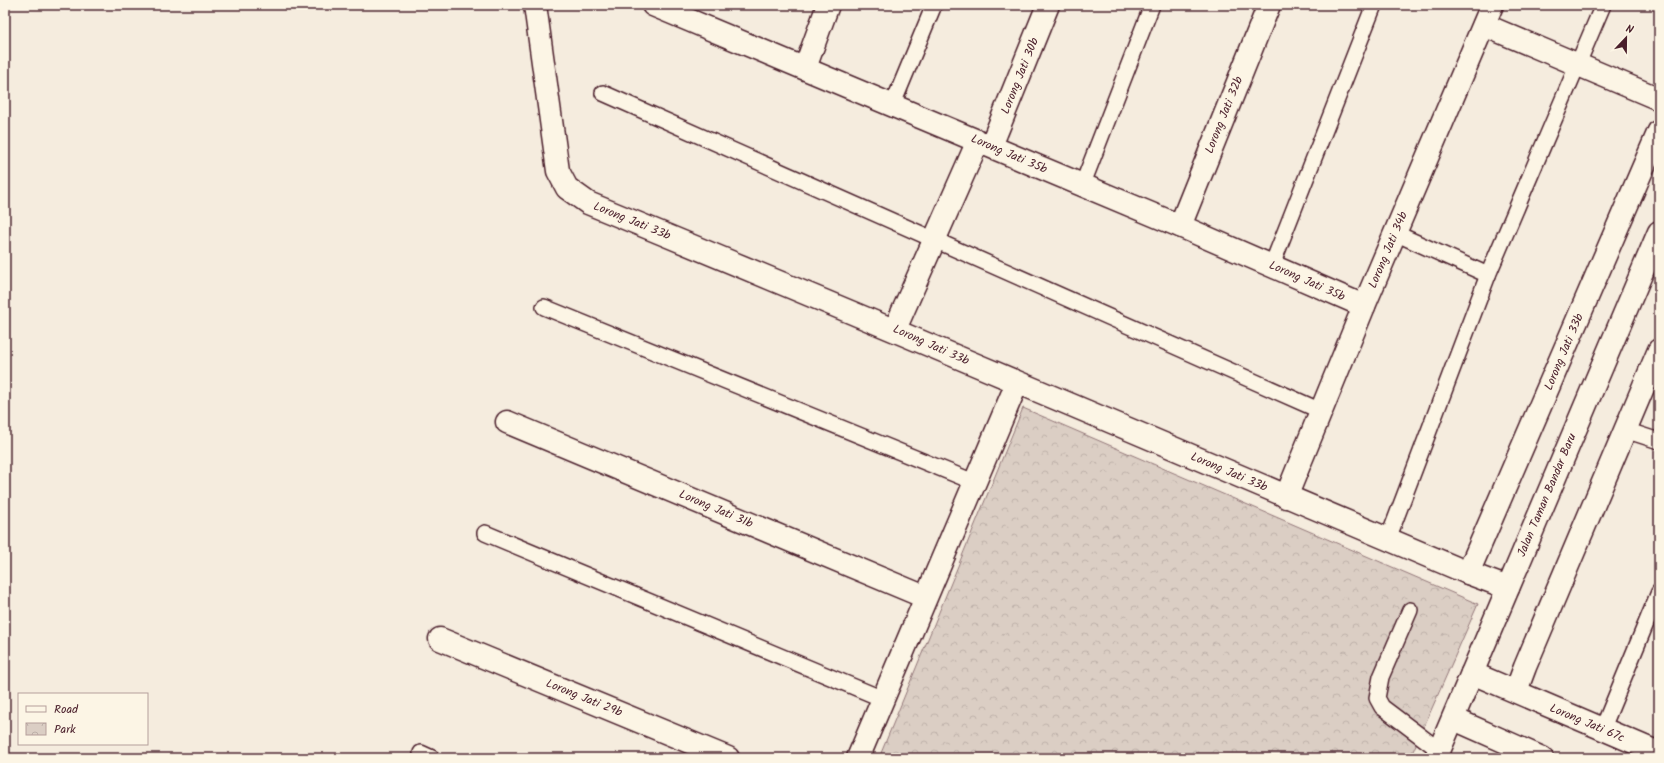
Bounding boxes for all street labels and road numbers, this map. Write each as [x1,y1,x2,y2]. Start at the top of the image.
street label: Lorong Jati 30b [996,34,1044,117]
street label: Lorong Jati 32b [1200,73,1248,157]
street label: Lorong Jati 35b [968,129,1051,179]
street label: Lorong Jati 33b [590,197,674,245]
street label: Lorong Jati 34b [1363,208,1413,291]
street label: Lorong Jati 35b [1266,256,1349,307]
street label: Lorong Jati 33b [1539,310,1589,393]
street label: Lorong Jati 33b [890,320,973,371]
street label: Jalan Taman Bandar Baru [1512,430,1582,560]
street label: Lorong Jati 33b [1188,447,1271,497]
street label: Lorong Jati 31b [676,485,757,533]
street label: Lorong Jati 29b [543,674,626,722]
street label: Lorong Jati 67c [1547,699,1627,747]

